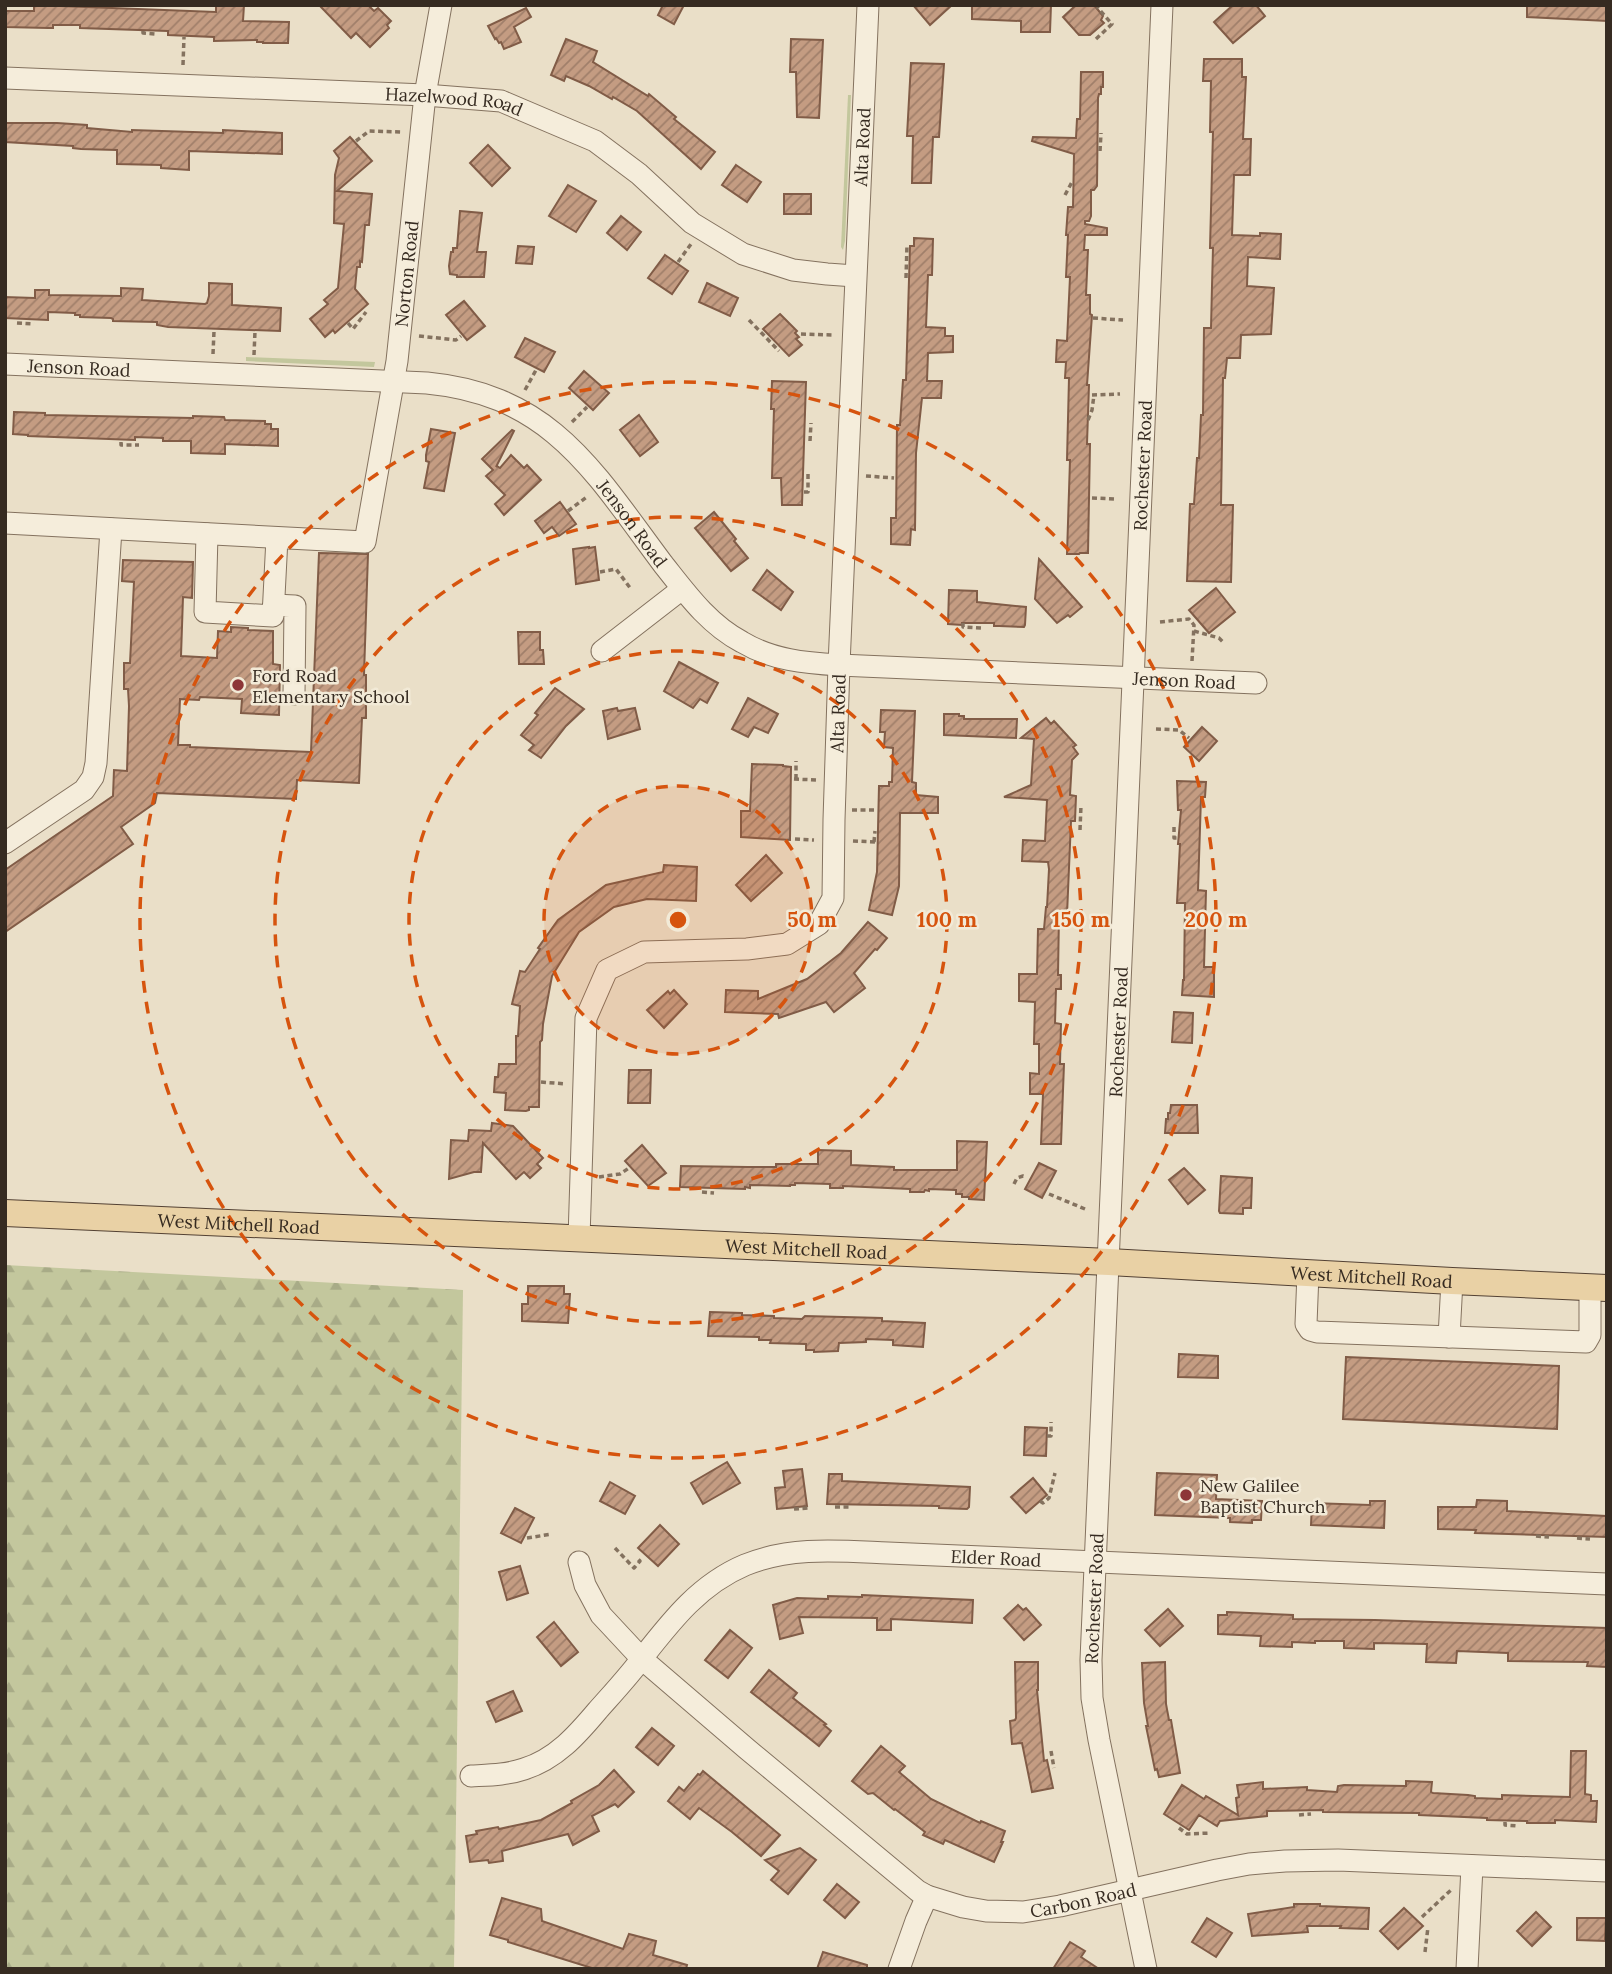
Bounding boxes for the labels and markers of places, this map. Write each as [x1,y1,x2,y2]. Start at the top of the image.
place label: Ford Road Elementary School [252,664,410,708]
marker: Ford Road Elementary School [230,677,246,693]
centre of rings [666,908,690,932]
place label: New Galilee Baptist Church [1200,1474,1326,1518]
marker: New Galilee Baptist Church [1178,1487,1194,1503]

